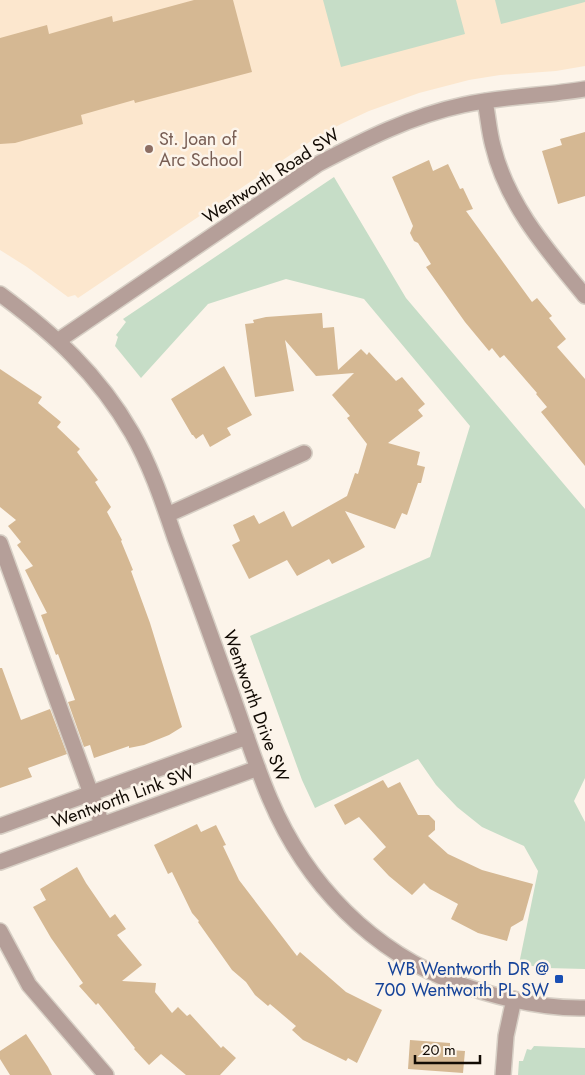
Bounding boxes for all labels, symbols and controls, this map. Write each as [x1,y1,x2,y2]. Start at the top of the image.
street label: Wentworth Road SW [197,122,345,230]
place label: St. Joan of Arc School [159,126,243,173]
marker: St. Joan of Arc School [143,143,155,155]
street label: Wentworth Drive SW [216,627,296,786]
street label: Wentworth Link SW [48,759,198,835]
place label: WB Wentworth DR @ 700 Wentworth PL SW [375,956,549,1003]
marker: WB Wentworth DR @ 700 Wentworth PL SW [553,973,565,985]
scale bar [415,1032,480,1064]
text: 20 m [422,1039,456,1061]

